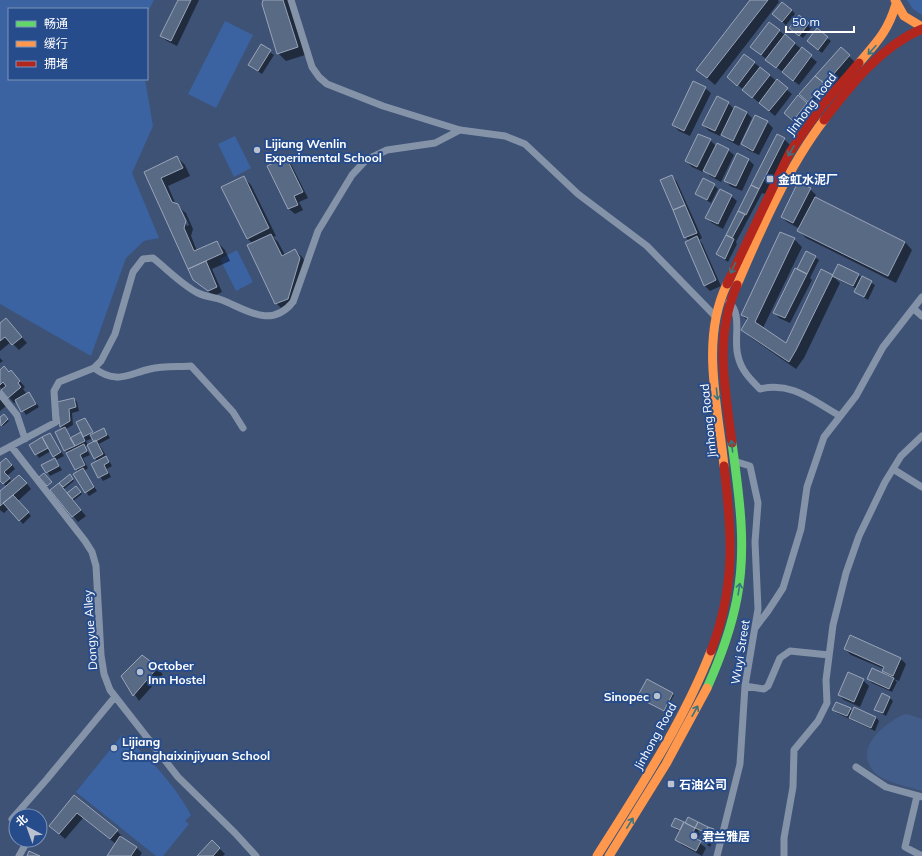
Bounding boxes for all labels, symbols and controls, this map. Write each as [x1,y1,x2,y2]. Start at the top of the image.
legend [8,8,148,80]
scale bar [786,8,854,34]
text: 50 m [792,14,820,29]
text: 畅通 [44,16,68,31]
text: 缓行 [44,36,68,51]
one-way arrow [867,45,876,55]
text: 拥堵 [44,56,68,71]
street label: Jinhong Road [783,70,839,138]
place label: Lijiang Wenlin Experimental School [265,136,382,165]
marker: Lijiang Wenlin Experimental School [252,145,262,155]
one-way arrow [787,145,795,156]
place label: 金虹水泥厂 [778,172,838,187]
marker: 金虹水泥厂 [765,174,775,184]
one-way arrow [729,261,736,273]
street label: Jinhong Road [697,383,719,459]
one-way arrow [713,387,720,400]
one-way arrow [729,440,736,453]
one-way arrow [735,583,743,596]
street label: Dongyue Alley [80,589,100,671]
street label: Wuyi Street [727,619,753,685]
place label: October Inn Hostel [148,658,206,687]
marker: October Inn Hostel [135,667,145,677]
place label: Sinopec [604,689,649,704]
marker: Sinopec [652,691,662,701]
street label: Jinhong Road [630,700,680,772]
one-way arrow [692,705,699,717]
place label: Lijiang Shanghaixinjiyuan School [122,734,270,763]
marker: Lijiang Shanghaixinjiyuan School [109,743,119,753]
place label: 石油公司 [679,777,727,792]
marker: 石油公司 [666,779,676,789]
north arrow [8,808,48,848]
text: 北 [13,812,30,829]
one-way arrow [626,817,634,829]
place label: 君兰雅居 [702,829,750,844]
marker: 君兰雅居 [689,831,699,841]

